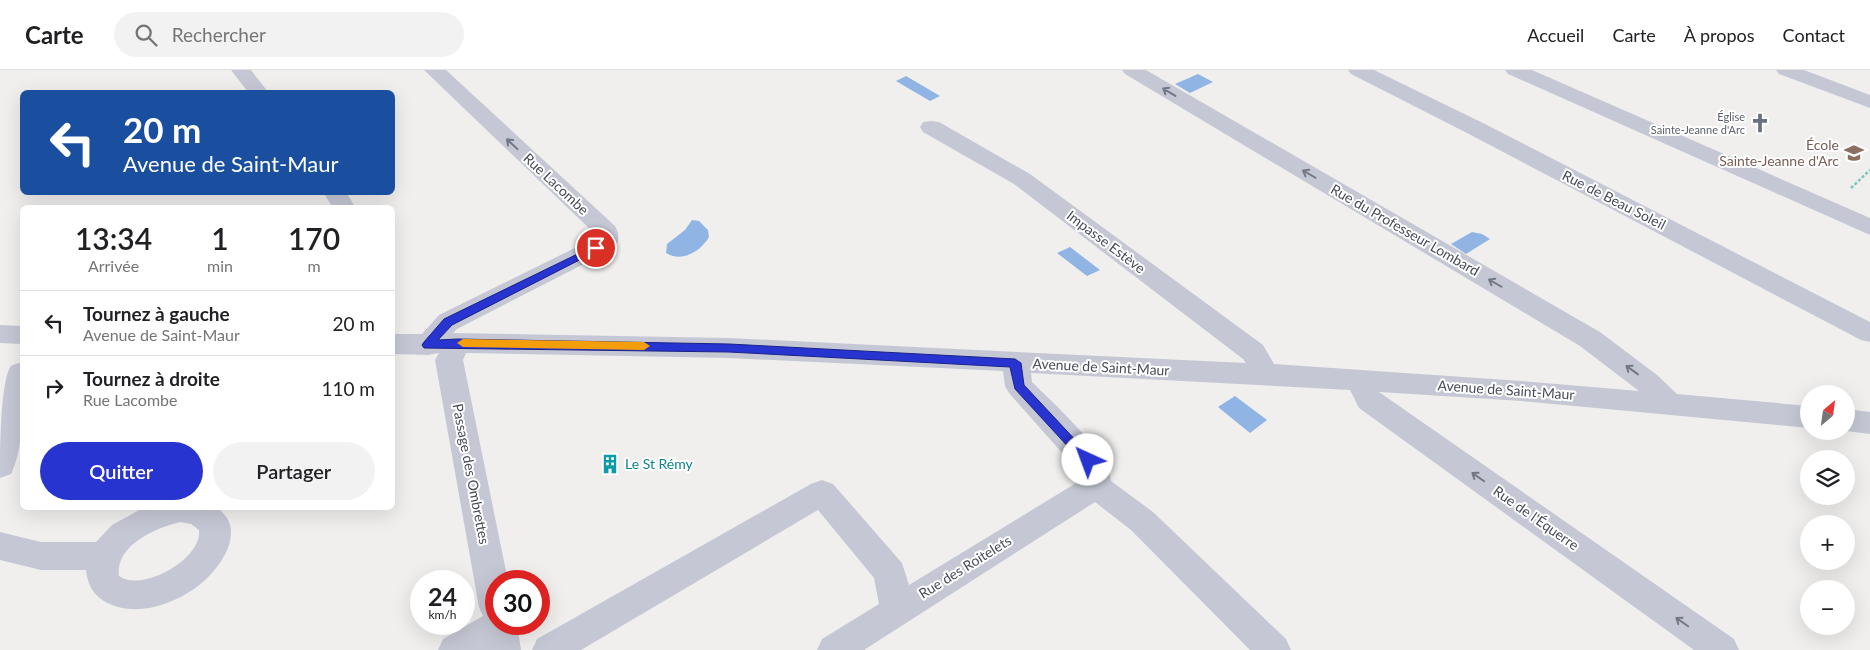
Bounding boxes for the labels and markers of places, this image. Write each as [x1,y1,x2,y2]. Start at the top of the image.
place label: Église Sainte-Jeanne d'Arc [1651,110,1745,136]
church icon: Église Sainte-Jeanne d'Arc [1749,112,1771,134]
place label: École Sainte-Jeanne d'Arc [1719,136,1839,169]
school or university icon: École Sainte-Jeanne d'Arc [1843,142,1865,164]
pin [575,227,617,269]
building icon: Le St Rémy [599,453,621,475]
place label: Le St Rémy [625,455,694,472]

